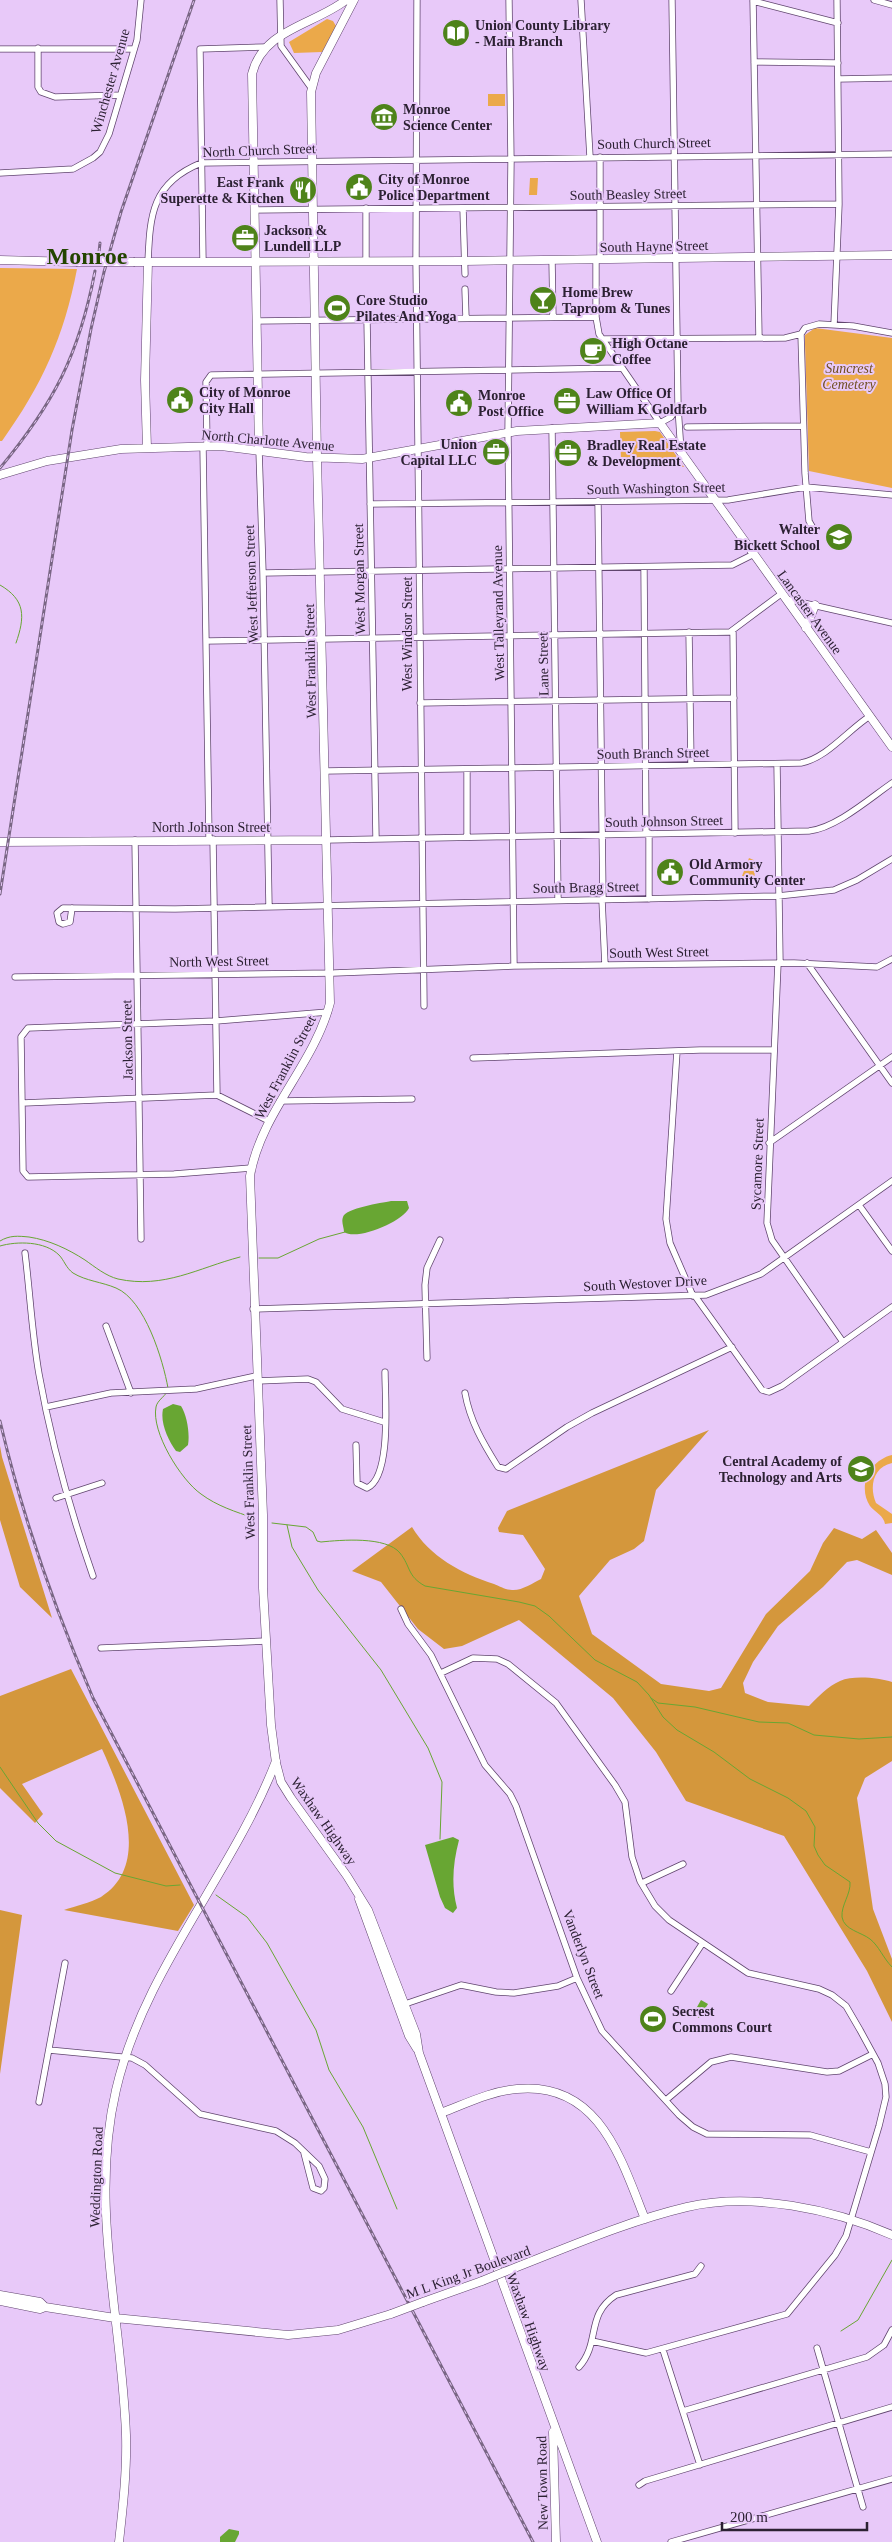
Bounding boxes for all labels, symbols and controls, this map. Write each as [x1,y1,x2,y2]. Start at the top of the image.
library icon: Union County Library - Main Branch [441,18,471,48]
place label: Union County Library - Main Branch [475,18,610,49]
street label: Winchester Avenue [88,27,133,135]
museum icon: Monroe Science Center [369,102,399,132]
place label: Monroe Science Center [403,102,492,133]
street label: South Church Street [597,135,711,152]
street label: North Church Street [202,141,316,160]
public building icon: City of Monroe Police Department [344,172,374,202]
place label: City of Monroe Police Department [378,172,490,203]
place label: East Frank Superette & Kitchen [161,175,284,206]
restaurant icon: East Frank Superette & Kitchen [288,175,318,205]
street label: South Beasley Street [570,186,687,203]
office icon: Jackson & Lundell LLP [230,223,260,253]
place label: Jackson & Lundell LLP [264,223,342,254]
street label: South Hayne Street [599,238,709,255]
district label: Monroe [47,243,128,269]
bar icon: Home Brew Taproom & Tunes [528,285,558,315]
place label: Home Brew Taproom & Tunes [562,285,671,316]
sports icon: Core Studio Pilates And Yoga [322,293,352,323]
place label: Core Studio Pilates And Yoga [356,293,457,324]
cafe icon: High Octane Coffee [578,336,608,366]
place label: High Octane Coffee [612,336,688,367]
park label: Suncrest Cemetery [822,361,877,392]
public building icon: City of Monroe City Hall [165,385,195,415]
place label: City of Monroe City Hall [199,385,291,416]
office icon: Law Office Of William K Goldfarb [552,386,582,416]
place label: Law Office Of William K Goldfarb [586,386,707,417]
public building icon: Monroe Post Office [444,388,474,418]
place label: Monroe Post Office [478,388,544,419]
street label: North Charlotte Avenue [201,427,335,454]
place label: Union Capital LLC [400,437,477,468]
office icon: Union Capital LLC [481,437,511,467]
office icon: Bradley Real Estate & Development [553,438,583,468]
place label: Bradley Real Estate & Development [587,438,706,469]
street label: South Washington Street [587,480,726,497]
place label: Walter Bickett School [734,522,820,553]
school or university icon: Walter Bickett School [824,522,854,552]
street label: West Morgan Street [351,523,368,635]
street label: West Jefferson Street [242,524,261,643]
street label: West Talleyrand Avenue [490,545,507,681]
street label: Lancaster Avenue [774,568,845,657]
street label: West Windsor Street [400,577,415,691]
street label: West Franklin Street [302,603,319,718]
street label: Lane Street [535,632,552,696]
street label: South Branch Street [597,745,710,762]
street label: South Johnson Street [605,813,723,830]
street label: North Johnson Street [152,820,270,835]
public building icon: Old Armory Community Center [655,857,685,887]
place label: Old Armory Community Center [689,857,805,888]
street label: South Bragg Street [533,879,640,896]
street label: South West Street [609,944,709,961]
street label: North West Street [169,953,269,970]
street label: Jackson Street [119,1000,136,1080]
street label: West Franklin Street [252,1013,319,1121]
street label: Sycamore Street [748,1118,767,1210]
street label: South Westover Drive [583,1273,707,1294]
street label: West Franklin Street [239,1424,258,1540]
place label: Central Academy of Technology and Arts [719,1454,843,1485]
school or university icon: Central Academy of Technology and Arts [846,1454,876,1484]
street label: Waxhaw Highway [288,1775,359,1868]
street label: Vanderlyn Street [560,1908,607,2001]
sports icon: Secrest Commons Court [638,2004,668,2034]
place label: Secrest Commons Court [672,2004,772,2035]
street label: Weddington Road [87,2126,106,2228]
street label: M L King Jr Boulevard [404,2243,532,2302]
street label: Waxhaw Highway [504,2271,553,2373]
street label: New Town Road [534,2436,551,2530]
scale bar [722,2500,867,2532]
text: 200 m [730,2509,768,2525]

